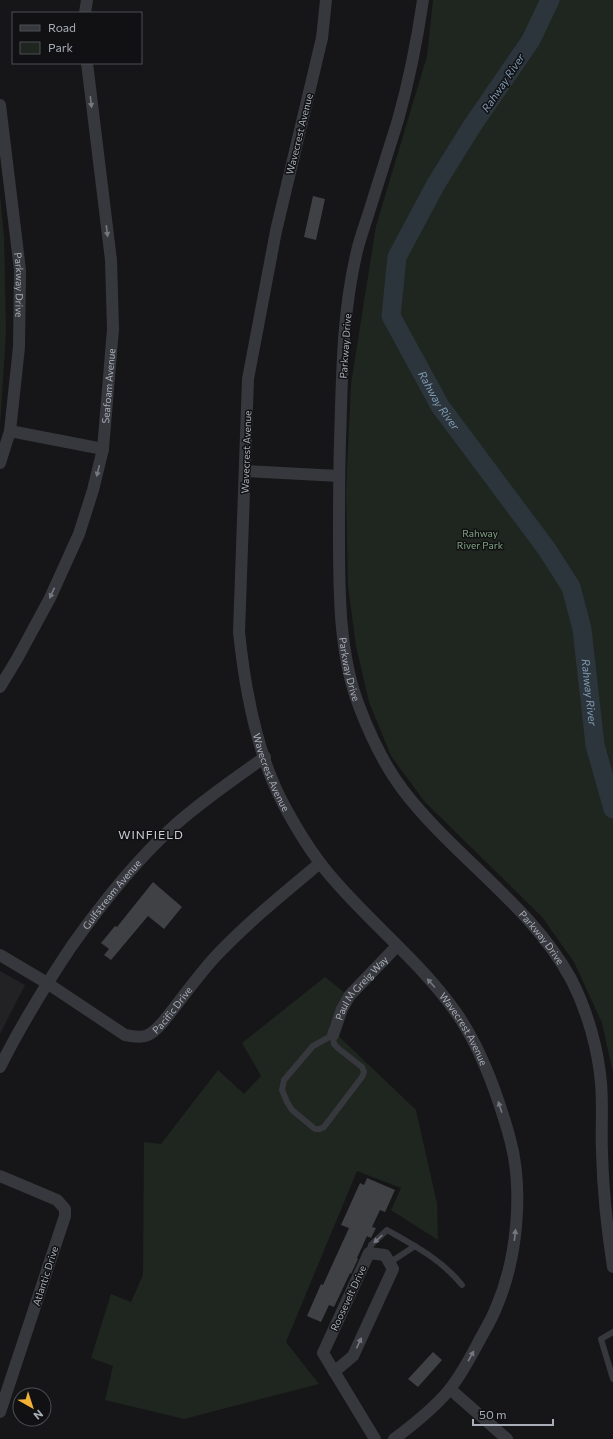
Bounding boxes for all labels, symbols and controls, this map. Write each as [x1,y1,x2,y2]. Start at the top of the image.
legend [12,12,142,64]
text: Road [48,20,76,34]
text: Park [48,40,74,54]
water label: Rahway River [478,51,527,114]
street label: Wavecrest Avenue [283,92,315,176]
one-way arrow [88,96,95,108]
one-way arrow [104,225,111,237]
street label: Parkway Drive [12,252,26,317]
street label: Parkway Drive [337,313,353,379]
street label: Seafoam Avenue [99,348,117,424]
water label: Rahway River [416,368,463,433]
street label: Wavecrest Avenue [239,410,253,494]
one-way arrow [94,465,100,478]
park label: Rahway River Park [457,527,504,551]
one-way arrow [49,587,55,599]
street label: Parkway Drive [337,636,363,703]
water label: Rahway River [579,658,600,727]
street label: Wavecrest Avenue [251,732,292,813]
district label: WINFIELD [118,827,184,841]
street label: Gulfstream Avenue [80,857,143,932]
street label: Parkway Drive [517,908,567,966]
street label: Paul M Greig Way [333,953,390,1022]
one-way arrow [427,978,436,987]
street label: Pacific Drive [150,984,194,1036]
street label: Wavecrest Avenue [437,990,490,1067]
one-way arrow [497,1101,503,1113]
one-way arrow [511,1229,518,1241]
one-way arrow [373,1234,382,1243]
street label: Atlantic Drive [30,1245,60,1307]
street label: Roosevelt Drive [328,1263,368,1333]
one-way arrow [356,1337,362,1348]
one-way arrow [467,1350,474,1362]
north arrow [12,1387,52,1427]
scale bar [473,1401,553,1427]
text: 50 m [479,1407,507,1421]
text: N [31,1408,46,1423]

